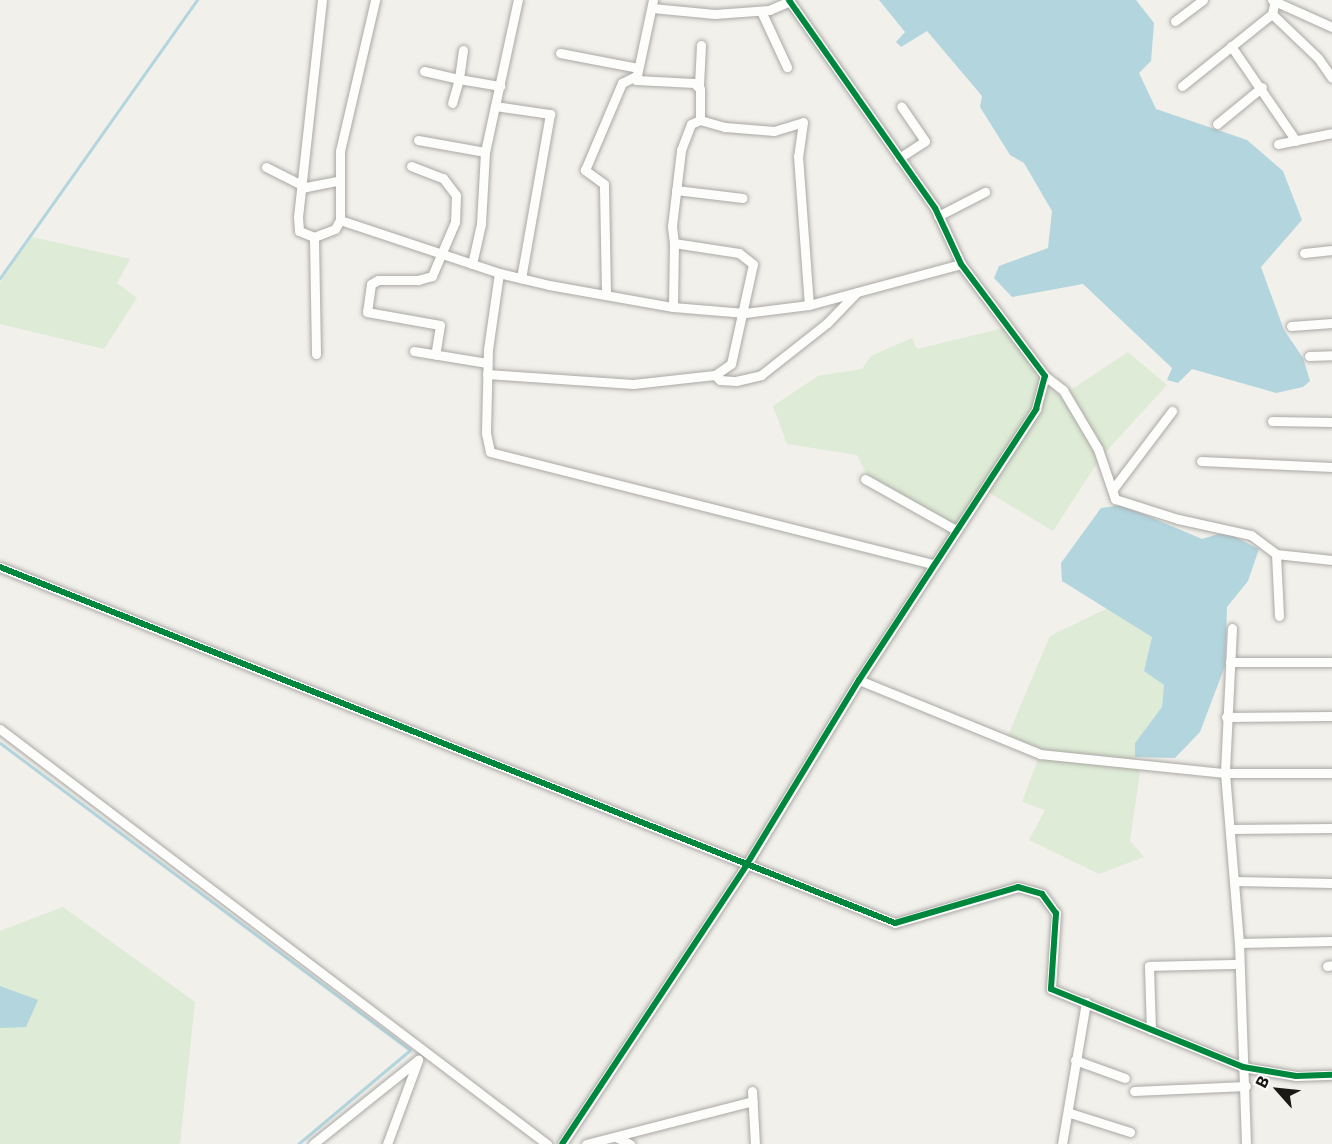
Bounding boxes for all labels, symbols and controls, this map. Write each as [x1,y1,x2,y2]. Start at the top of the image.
north arrow [1248,1060,1308,1120]
text: B [1251,1073,1272,1091]

